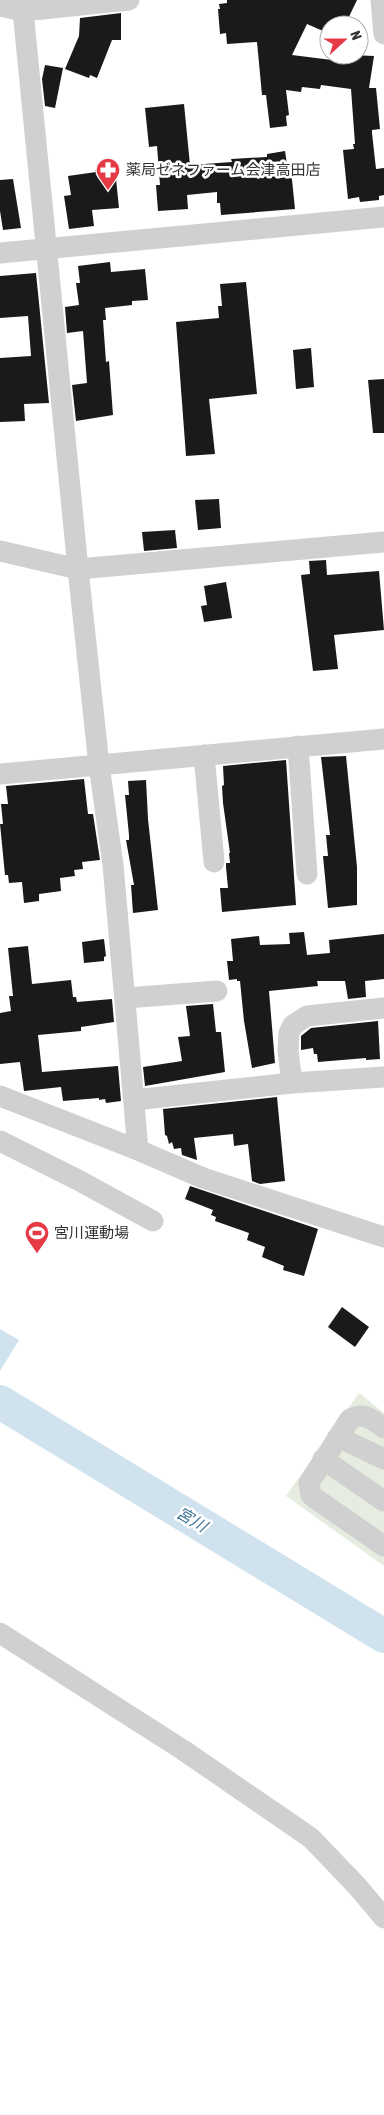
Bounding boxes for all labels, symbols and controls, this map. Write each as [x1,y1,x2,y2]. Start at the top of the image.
north arrow [319,15,369,65]
text: N [347,29,365,42]
pharmacy icon: 薬局ゼネファーム会津高田店 [95,157,121,191]
place label: 薬局ゼネファーム会津高田店 [126,161,321,178]
sports icon: 宮川運動場 [24,1220,50,1254]
place label: 宮川運動場 [54,1224,129,1241]
water label: 宮川 [174,1503,212,1536]

